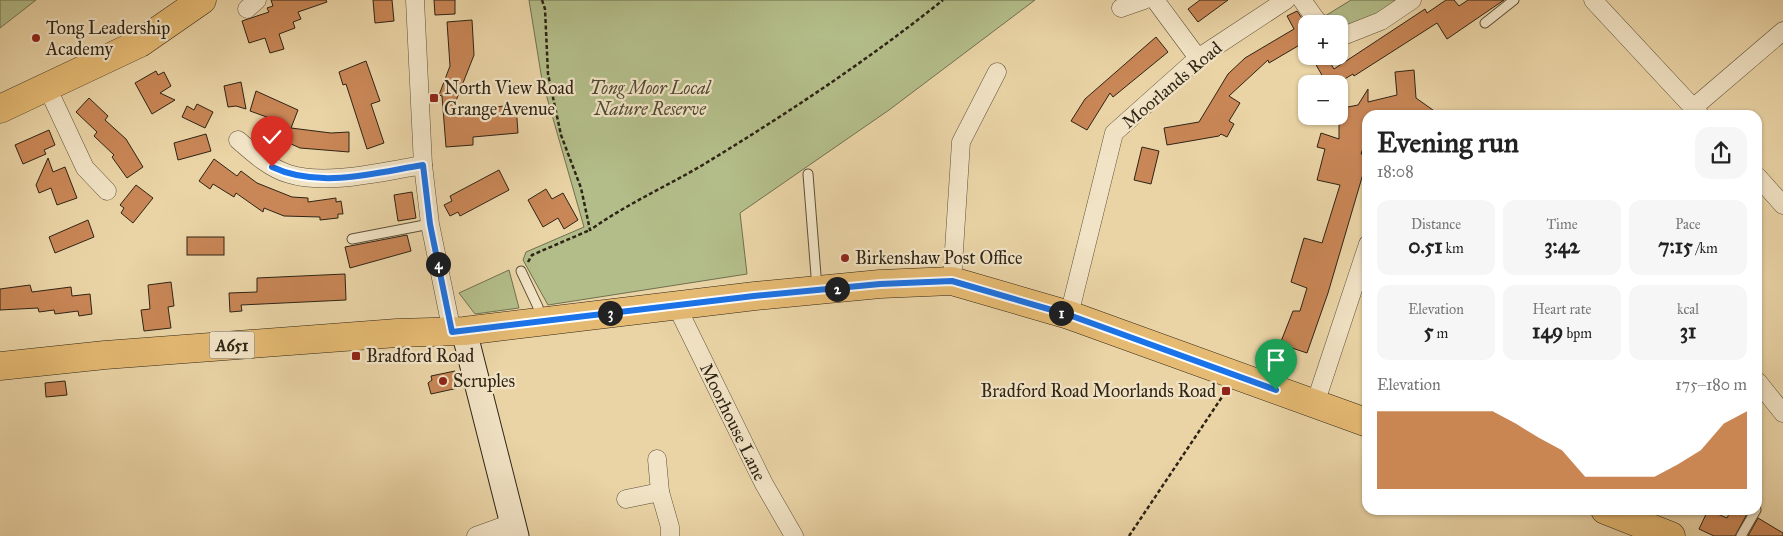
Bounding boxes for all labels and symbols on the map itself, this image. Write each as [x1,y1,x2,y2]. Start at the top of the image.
place label: Tong Leadership Academy [45,17,170,60]
marker: Tong Leadership Academy [30,32,42,44]
street label: Moorlands Road [1118,37,1226,133]
place label: North View Road Grange Avenue [444,77,574,121]
park label: Tong Moor Local Nature Reserve [590,77,713,120]
marker: North View Road Grange Avenue [428,92,440,104]
pin [251,116,293,167]
place label: Birkenshaw Post Office [855,247,1023,269]
pin: 4 [426,252,450,276]
marker: Birkenshaw Post Office [839,252,851,264]
pin: 2 [824,276,850,302]
pin: 3 [598,300,622,326]
pin: 1 [1048,300,1074,326]
road number: A651 [210,332,254,358]
pin [1255,339,1297,390]
place label: Bradford Road [366,345,474,367]
marker: Bradford Road [350,350,362,362]
street label: Moorhouse Lane [695,360,771,484]
place label: Scruples [453,370,515,392]
marker: Scruples [437,375,449,387]
place label: Bradford Road Moorlands Road [981,380,1216,402]
marker: Bradford Road Moorlands Road [1220,385,1232,397]

